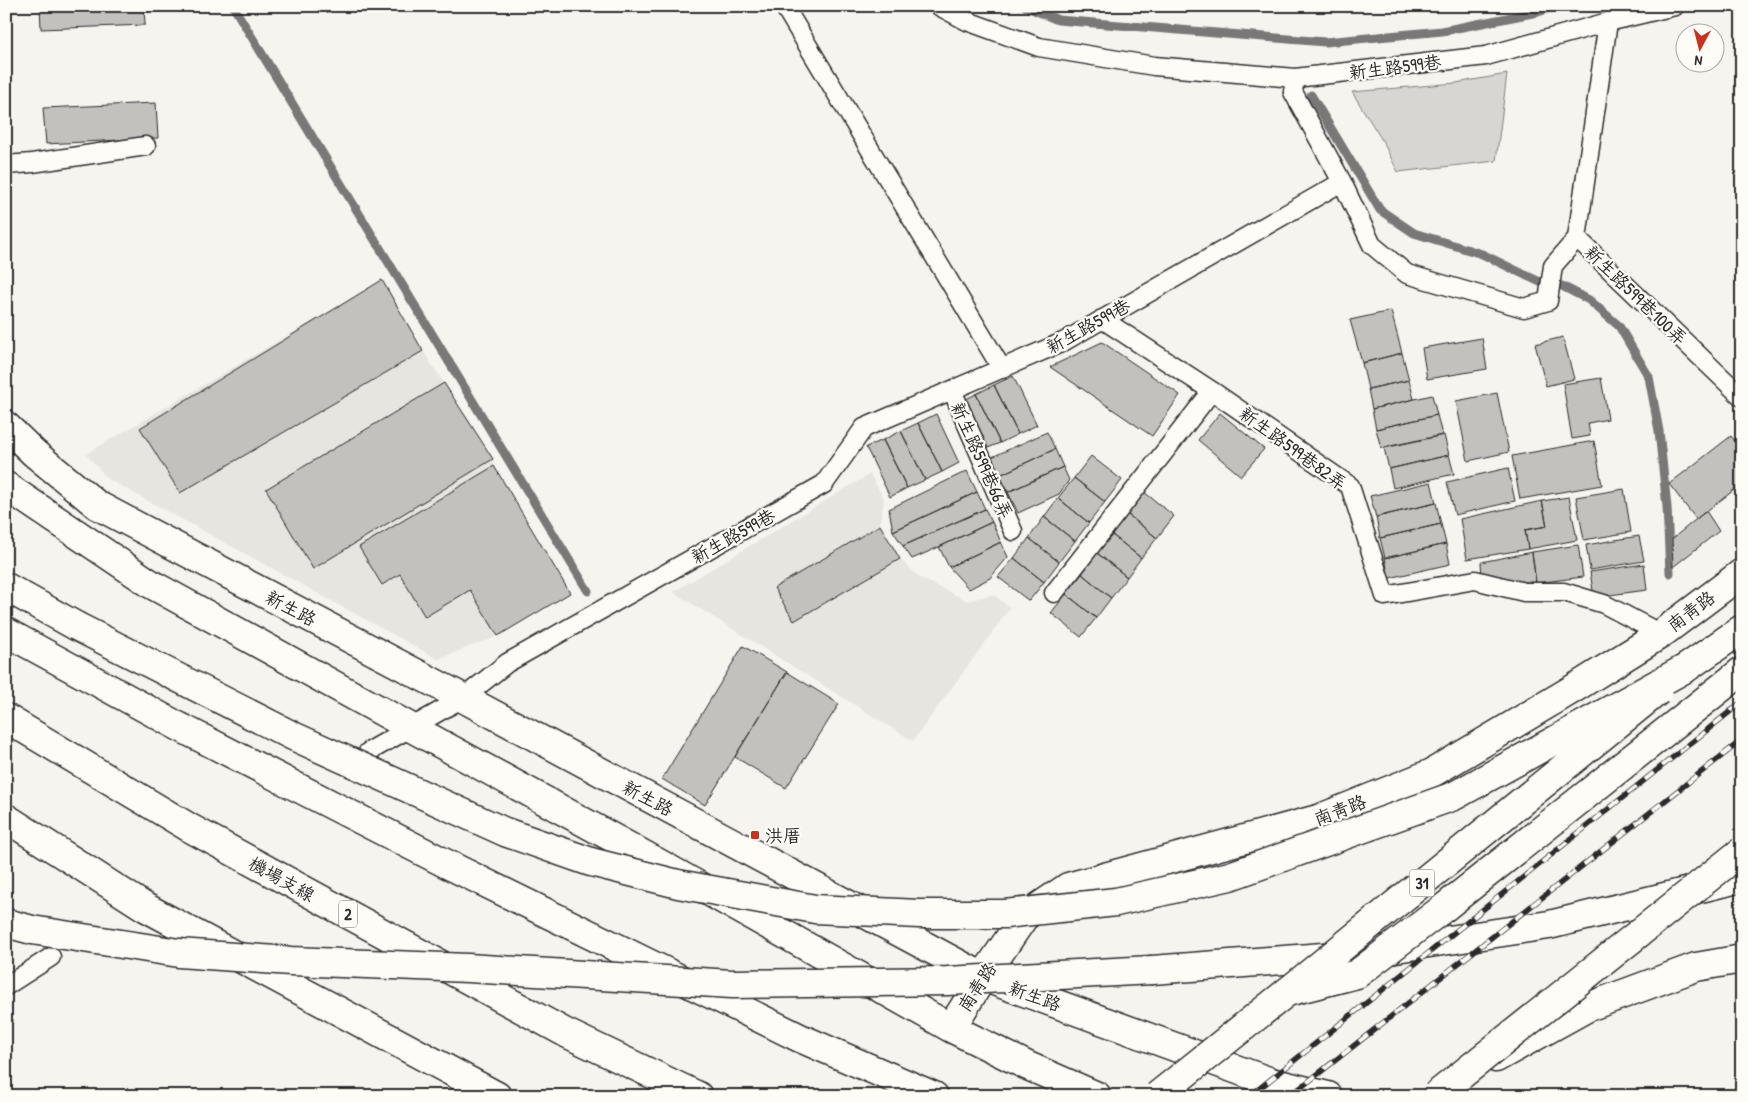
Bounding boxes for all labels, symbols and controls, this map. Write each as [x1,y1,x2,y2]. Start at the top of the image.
north arrow [1676,22,1726,72]
street label: 新生路599巷 [1347,49,1443,85]
text: N [1693,51,1703,71]
street label: 新生路599巷100弄 [1579,240,1693,350]
street label: 新生路599巷 [1041,293,1135,359]
street label: 新生路599巷66弄 [945,398,1019,522]
street label: 新生路599巷82弄 [1234,401,1352,495]
street label: 新生路599巷 [686,503,780,569]
street label: 新生路 [261,584,321,632]
street label: 南青路 [1662,585,1720,637]
street label: 新生路 [618,774,678,822]
street label: 南青路 [1310,789,1370,831]
place label: 洪厝 [765,823,801,848]
marker: 洪厝 [749,829,761,841]
street label: 機場支線 [244,851,320,907]
road number: 31 [1410,870,1434,896]
road number: 2 [339,901,357,928]
street label: 南青路 [952,958,1002,1016]
street label: 新生路 [1005,975,1065,1017]

